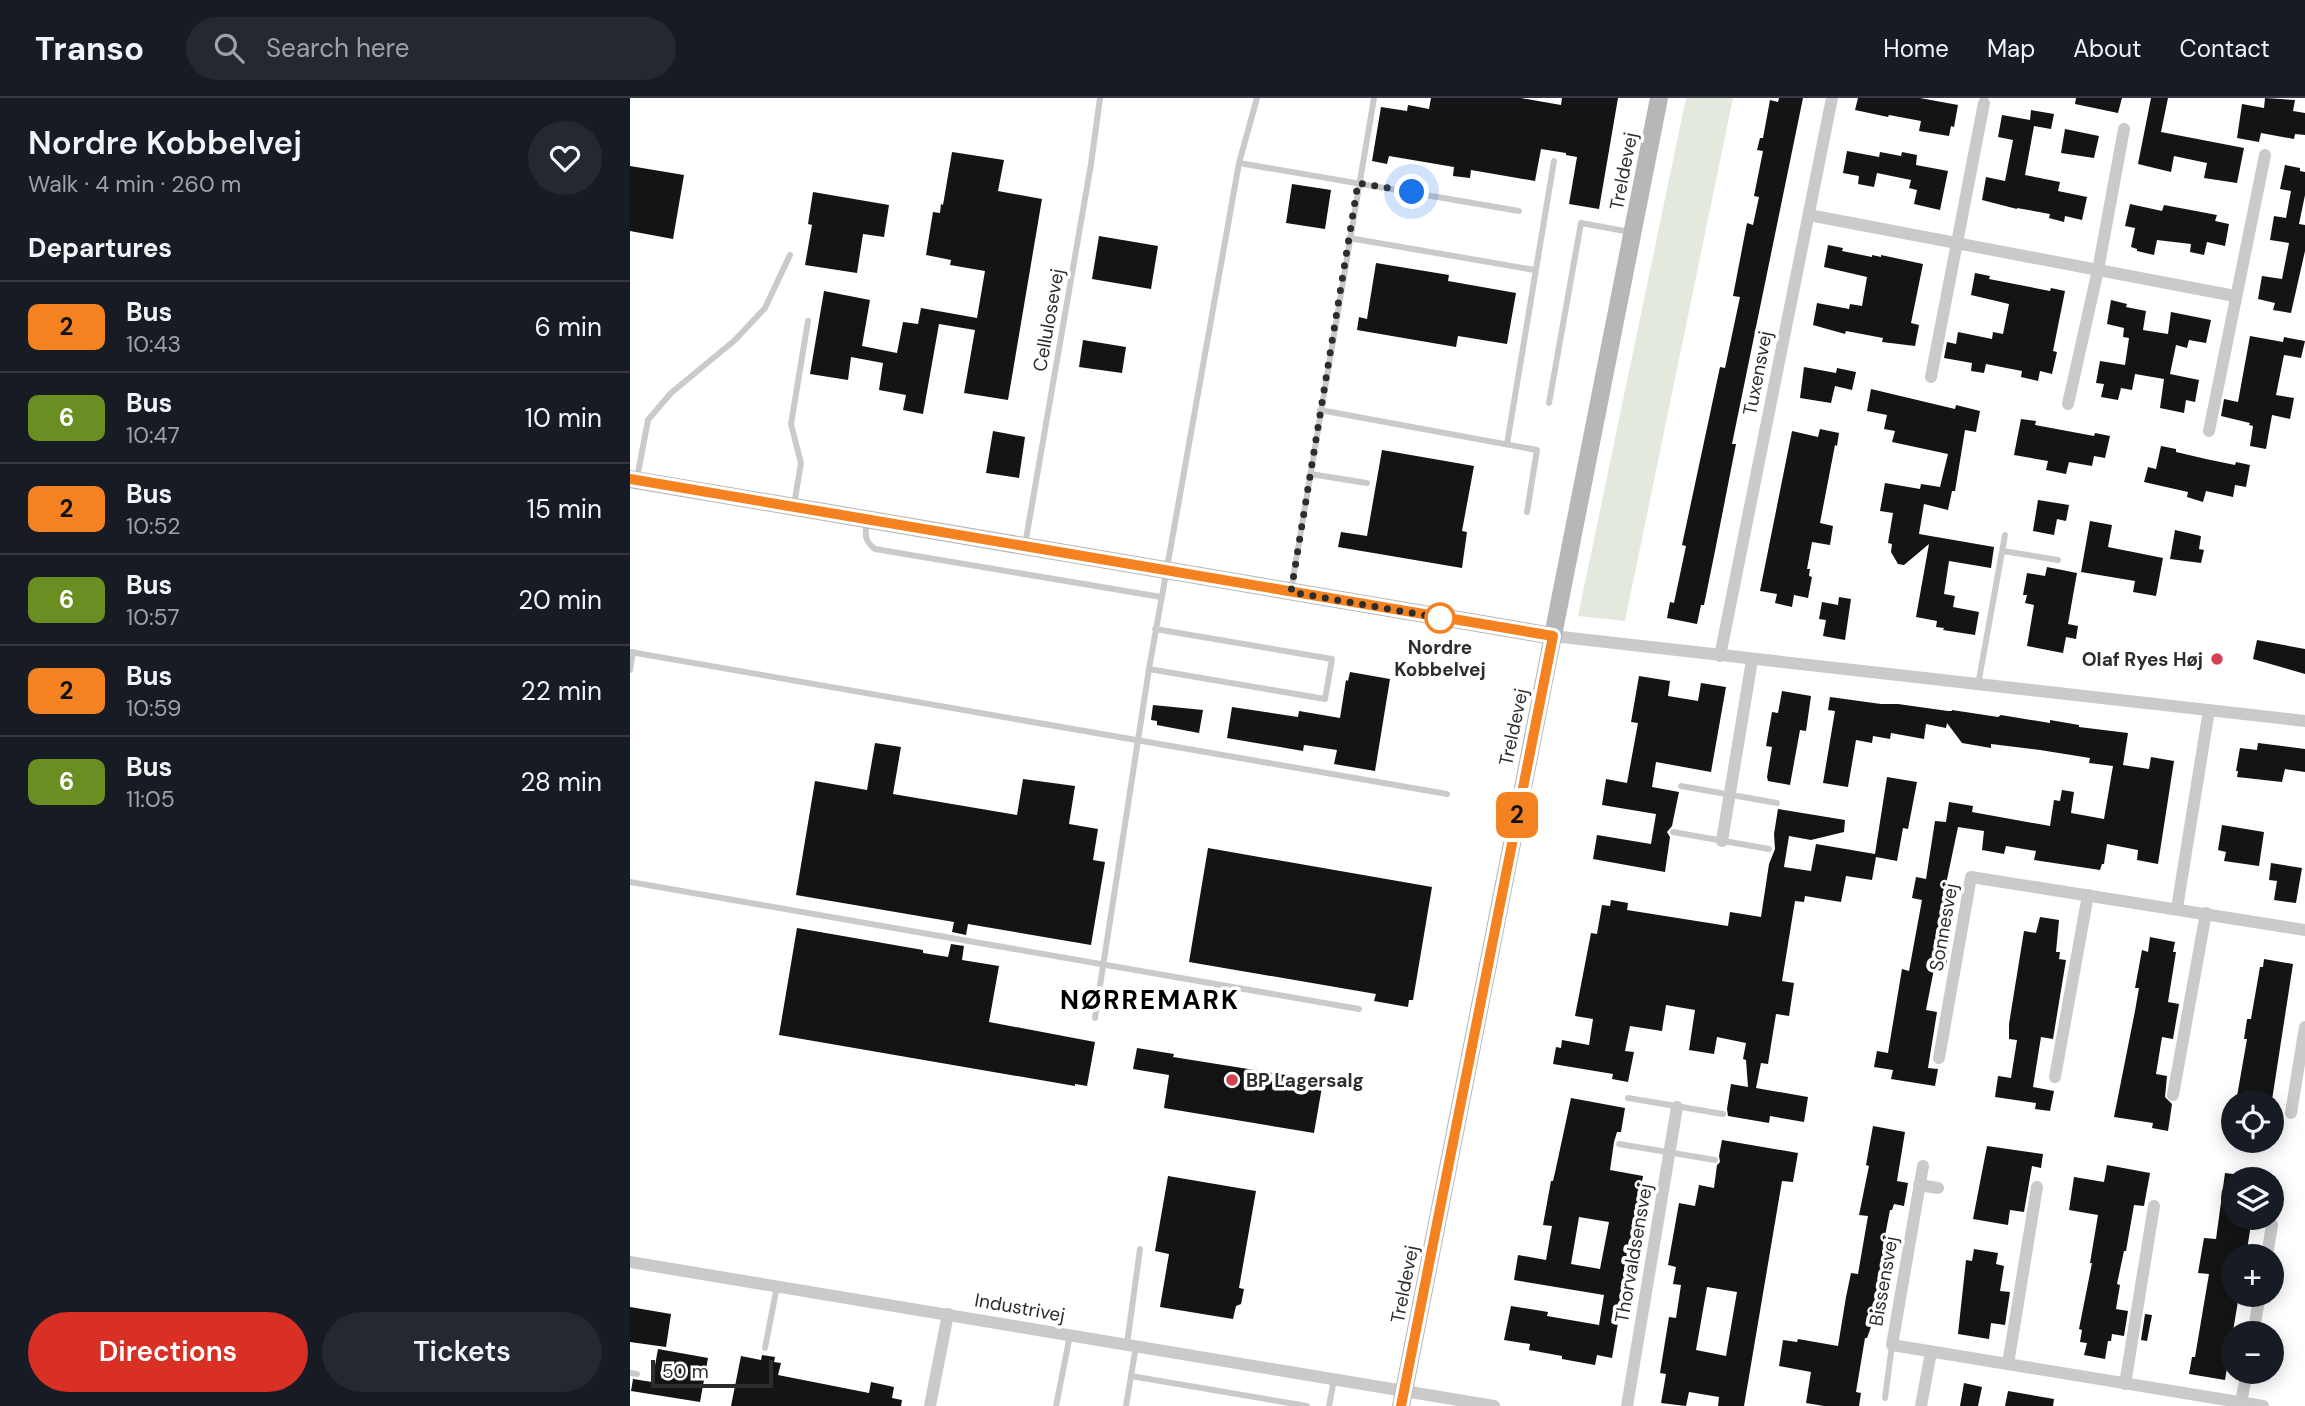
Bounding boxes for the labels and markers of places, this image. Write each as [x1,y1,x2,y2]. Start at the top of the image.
marker: Nordre Kobbelvej [1425,603,1455,633]
place label: Nordre Kobbelvej [1394,635,1486,682]
place label: Olaf Ryes Høj [2082,647,2203,672]
marker: Olaf Ryes Høj [2209,651,2225,667]
place label: BP Lagersalg [1246,1068,1364,1093]
marker: BP Lagersalg [1224,1072,1240,1088]

